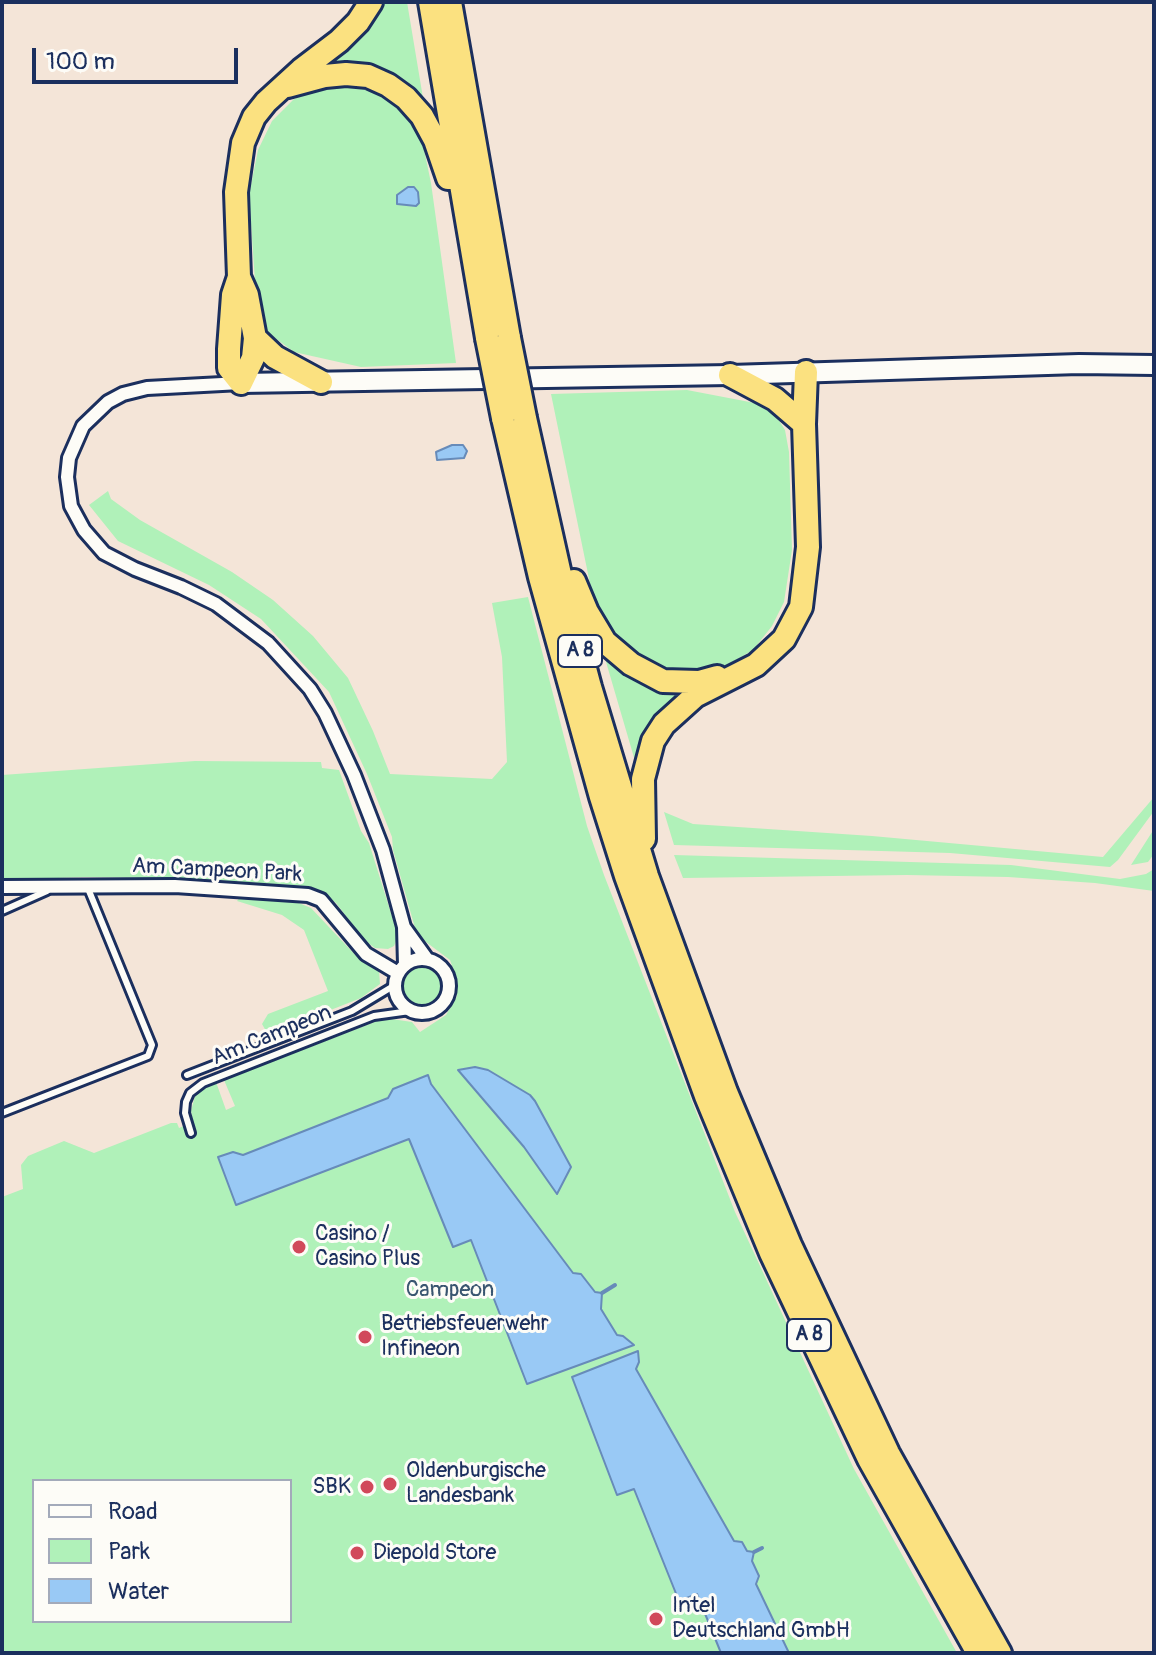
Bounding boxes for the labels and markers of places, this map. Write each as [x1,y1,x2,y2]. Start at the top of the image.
place label: Casino / Casino Plus [315,1221,420,1272]
marker: Casino / Casino Plus [290,1238,308,1256]
place label: Betriebsfeuerwehr Infineon [381,1311,549,1362]
marker: Betriebsfeuerwehr Infineon [356,1328,374,1346]
place label: Oldenburgische Landesbank [406,1458,546,1510]
place label: SBK [312,1474,351,1500]
marker: Oldenburgische Landesbank [381,1475,399,1493]
marker: SBK [358,1478,376,1496]
place label: Diepold Store [373,1540,496,1566]
marker: Diepold Store [348,1544,366,1562]
place label: Intel Deutschland GmbH [672,1593,850,1644]
marker: Intel Deutschland GmbH [647,1610,665,1628]

